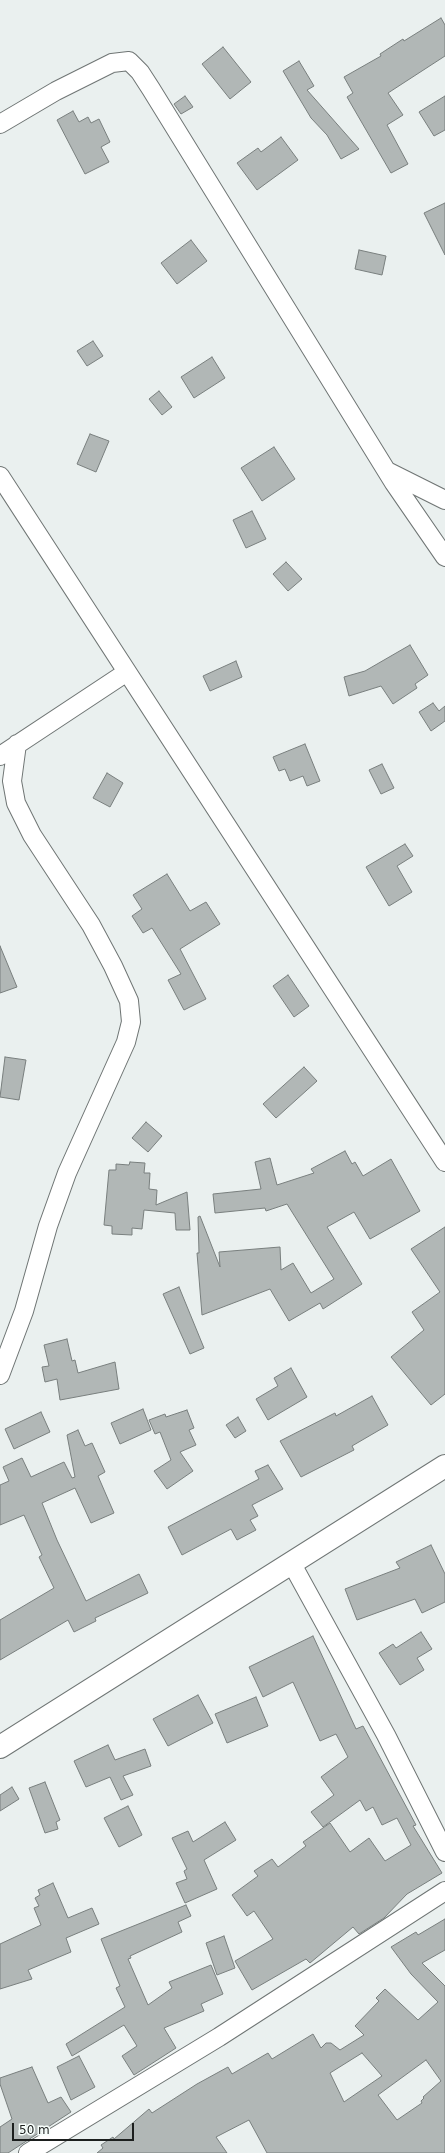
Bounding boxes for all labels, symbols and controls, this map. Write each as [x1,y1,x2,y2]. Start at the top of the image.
scale bar [14,2115,136,2141]
text: 50 m [19,2123,50,2137]

